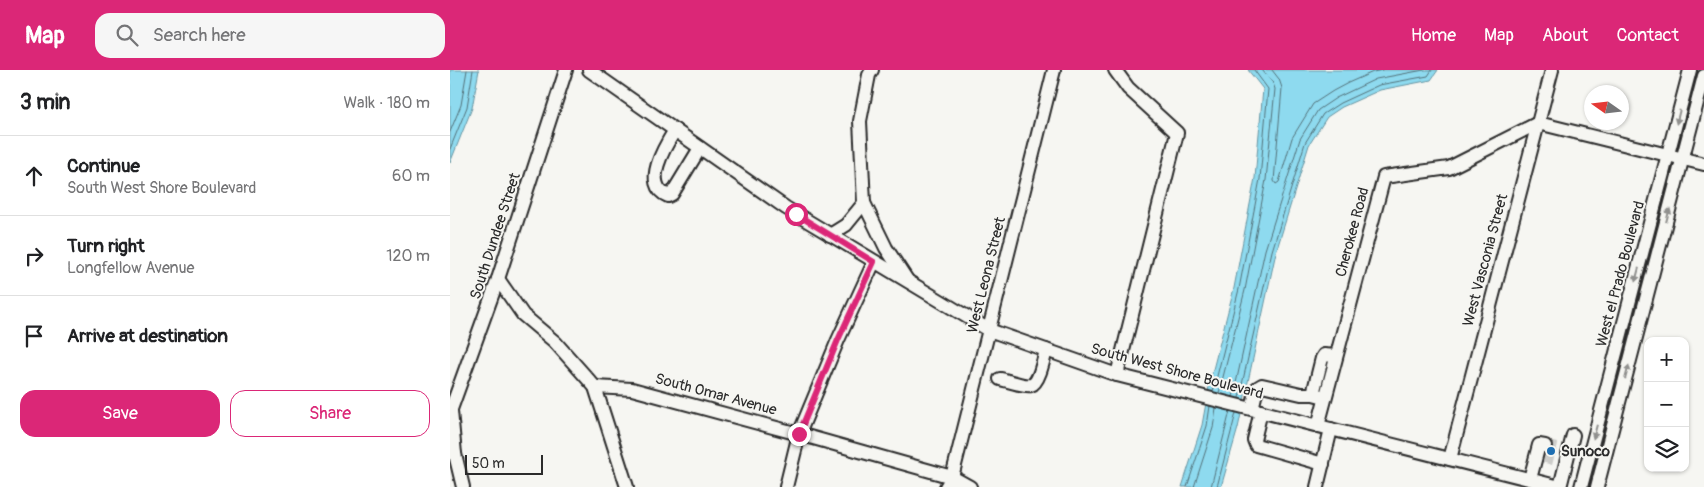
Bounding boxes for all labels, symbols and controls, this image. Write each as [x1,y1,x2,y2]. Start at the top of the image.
search box [95,13,445,58]
text: Map [25,21,65,50]
icon: search [113,21,141,49]
text: Search here [153,23,246,47]
text: Home [1411,24,1456,47]
text: Map [1484,24,1514,47]
text: About [1542,24,1588,47]
text: Contact [1616,24,1679,47]
north arrow [1584,85,1629,130]
text: 3 min [20,89,70,116]
text: Walk · 180 m [343,93,430,113]
one-way arrow [1674,110,1682,125]
text: Continue [67,154,140,178]
icon: ahead [20,162,48,190]
text: 60 m [392,166,430,186]
street label: South Dundee Street [466,170,525,302]
text: South West Shore Boulevard [67,178,256,198]
street label: Cherokee Road [1331,185,1374,279]
street label: West Vasconia Street [1459,191,1513,329]
street label: West el Prado Boulevard [1592,199,1649,349]
route start [785,203,808,226]
one-way arrow [1664,207,1672,222]
street label: West Leona Street [963,214,1010,335]
text: Turn right [67,234,145,258]
icon: right [20,242,48,270]
text: 120 m [386,246,430,266]
text: Longfellow Avenue [67,258,195,278]
one-way arrow [1633,267,1641,282]
icon: arrive [20,322,48,350]
text: Arrive at destination [67,324,228,348]
map controls [1644,337,1689,472]
button: + [1644,337,1689,382]
street label: South West Shore Boulevard [1089,339,1265,404]
one-way arrow [1623,365,1631,380]
street label: South Omar Avenue [653,369,779,420]
button: − [1644,382,1689,427]
button: Save [20,390,220,437]
button: Share [230,390,430,437]
route end [788,423,811,446]
one-way arrow [1591,424,1599,439]
button: layers [1644,427,1689,472]
place label: Sunoco [1561,442,1610,461]
marker: Sunoco [1545,445,1557,457]
scale bar [465,452,542,475]
text: 50 m [472,455,505,472]

